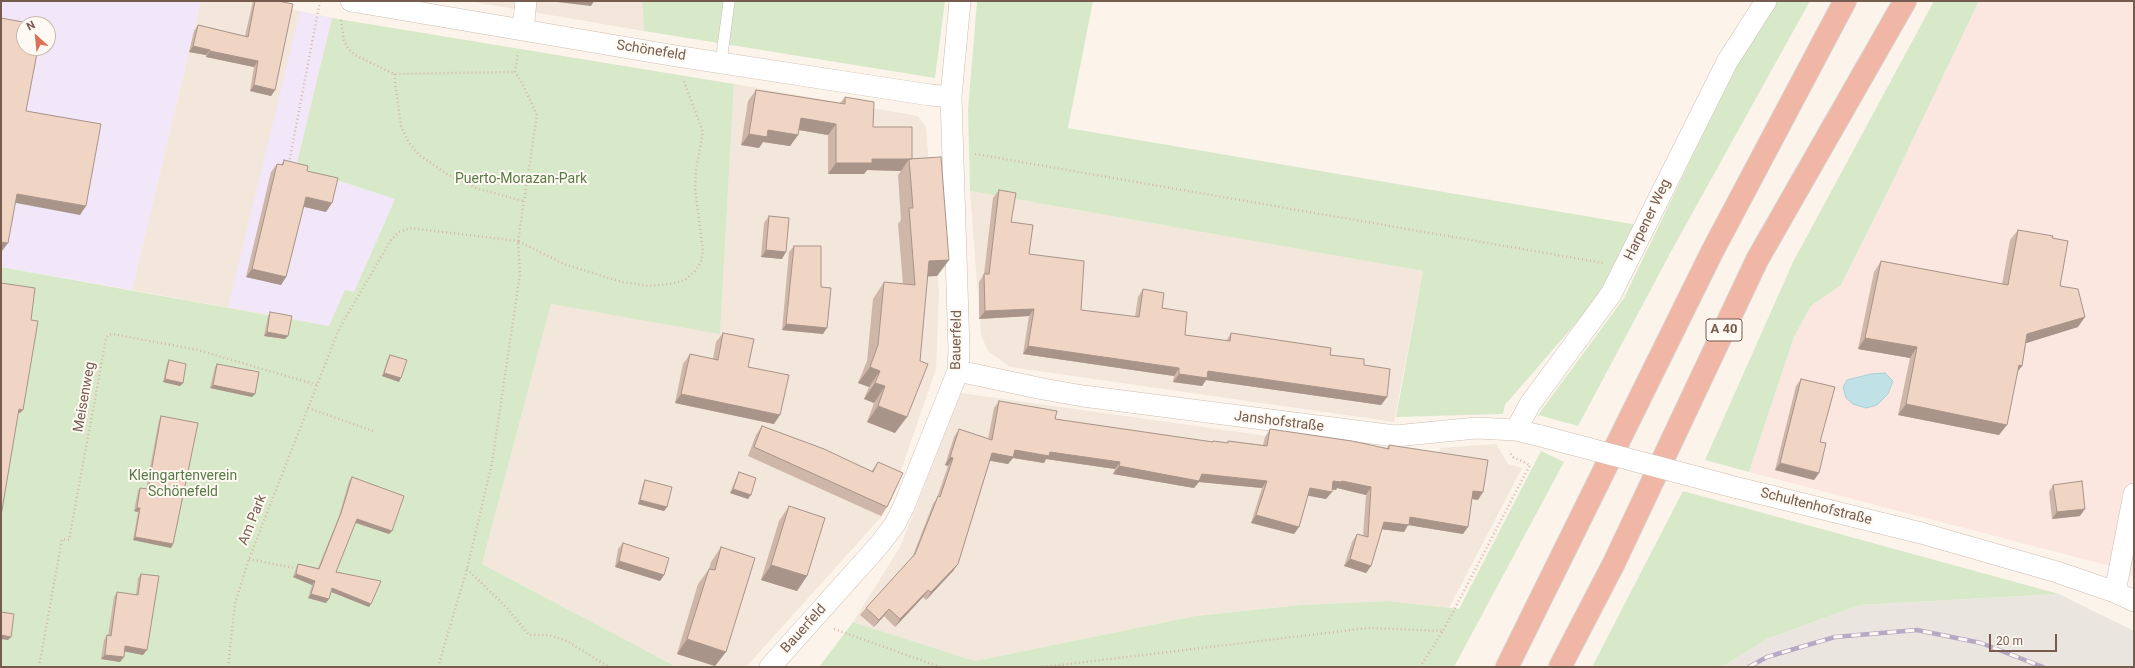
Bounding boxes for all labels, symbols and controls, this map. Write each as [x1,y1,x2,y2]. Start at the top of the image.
north arrow [16,16,56,56]
text: N [24,18,37,33]
street label: Schönefeld [615,37,687,65]
park label: Puerto-Morazan-Park [455,171,587,187]
street label: Harpener Weg [1621,177,1675,263]
street label: Bauerfeld [948,310,966,370]
road number: A 40 [1706,319,1742,341]
street label: Meisenweg [71,360,99,434]
street label: Janshofstraße [1233,408,1325,436]
park label: Kleingartenverein Schönefeld [129,468,237,500]
street label: Schultenhofstraße [1758,485,1874,529]
street label: Am Park [235,492,271,548]
street label: Bauerfeld [778,601,830,657]
scale bar [1991,626,2059,652]
text: 20 m [1996,634,2023,648]

